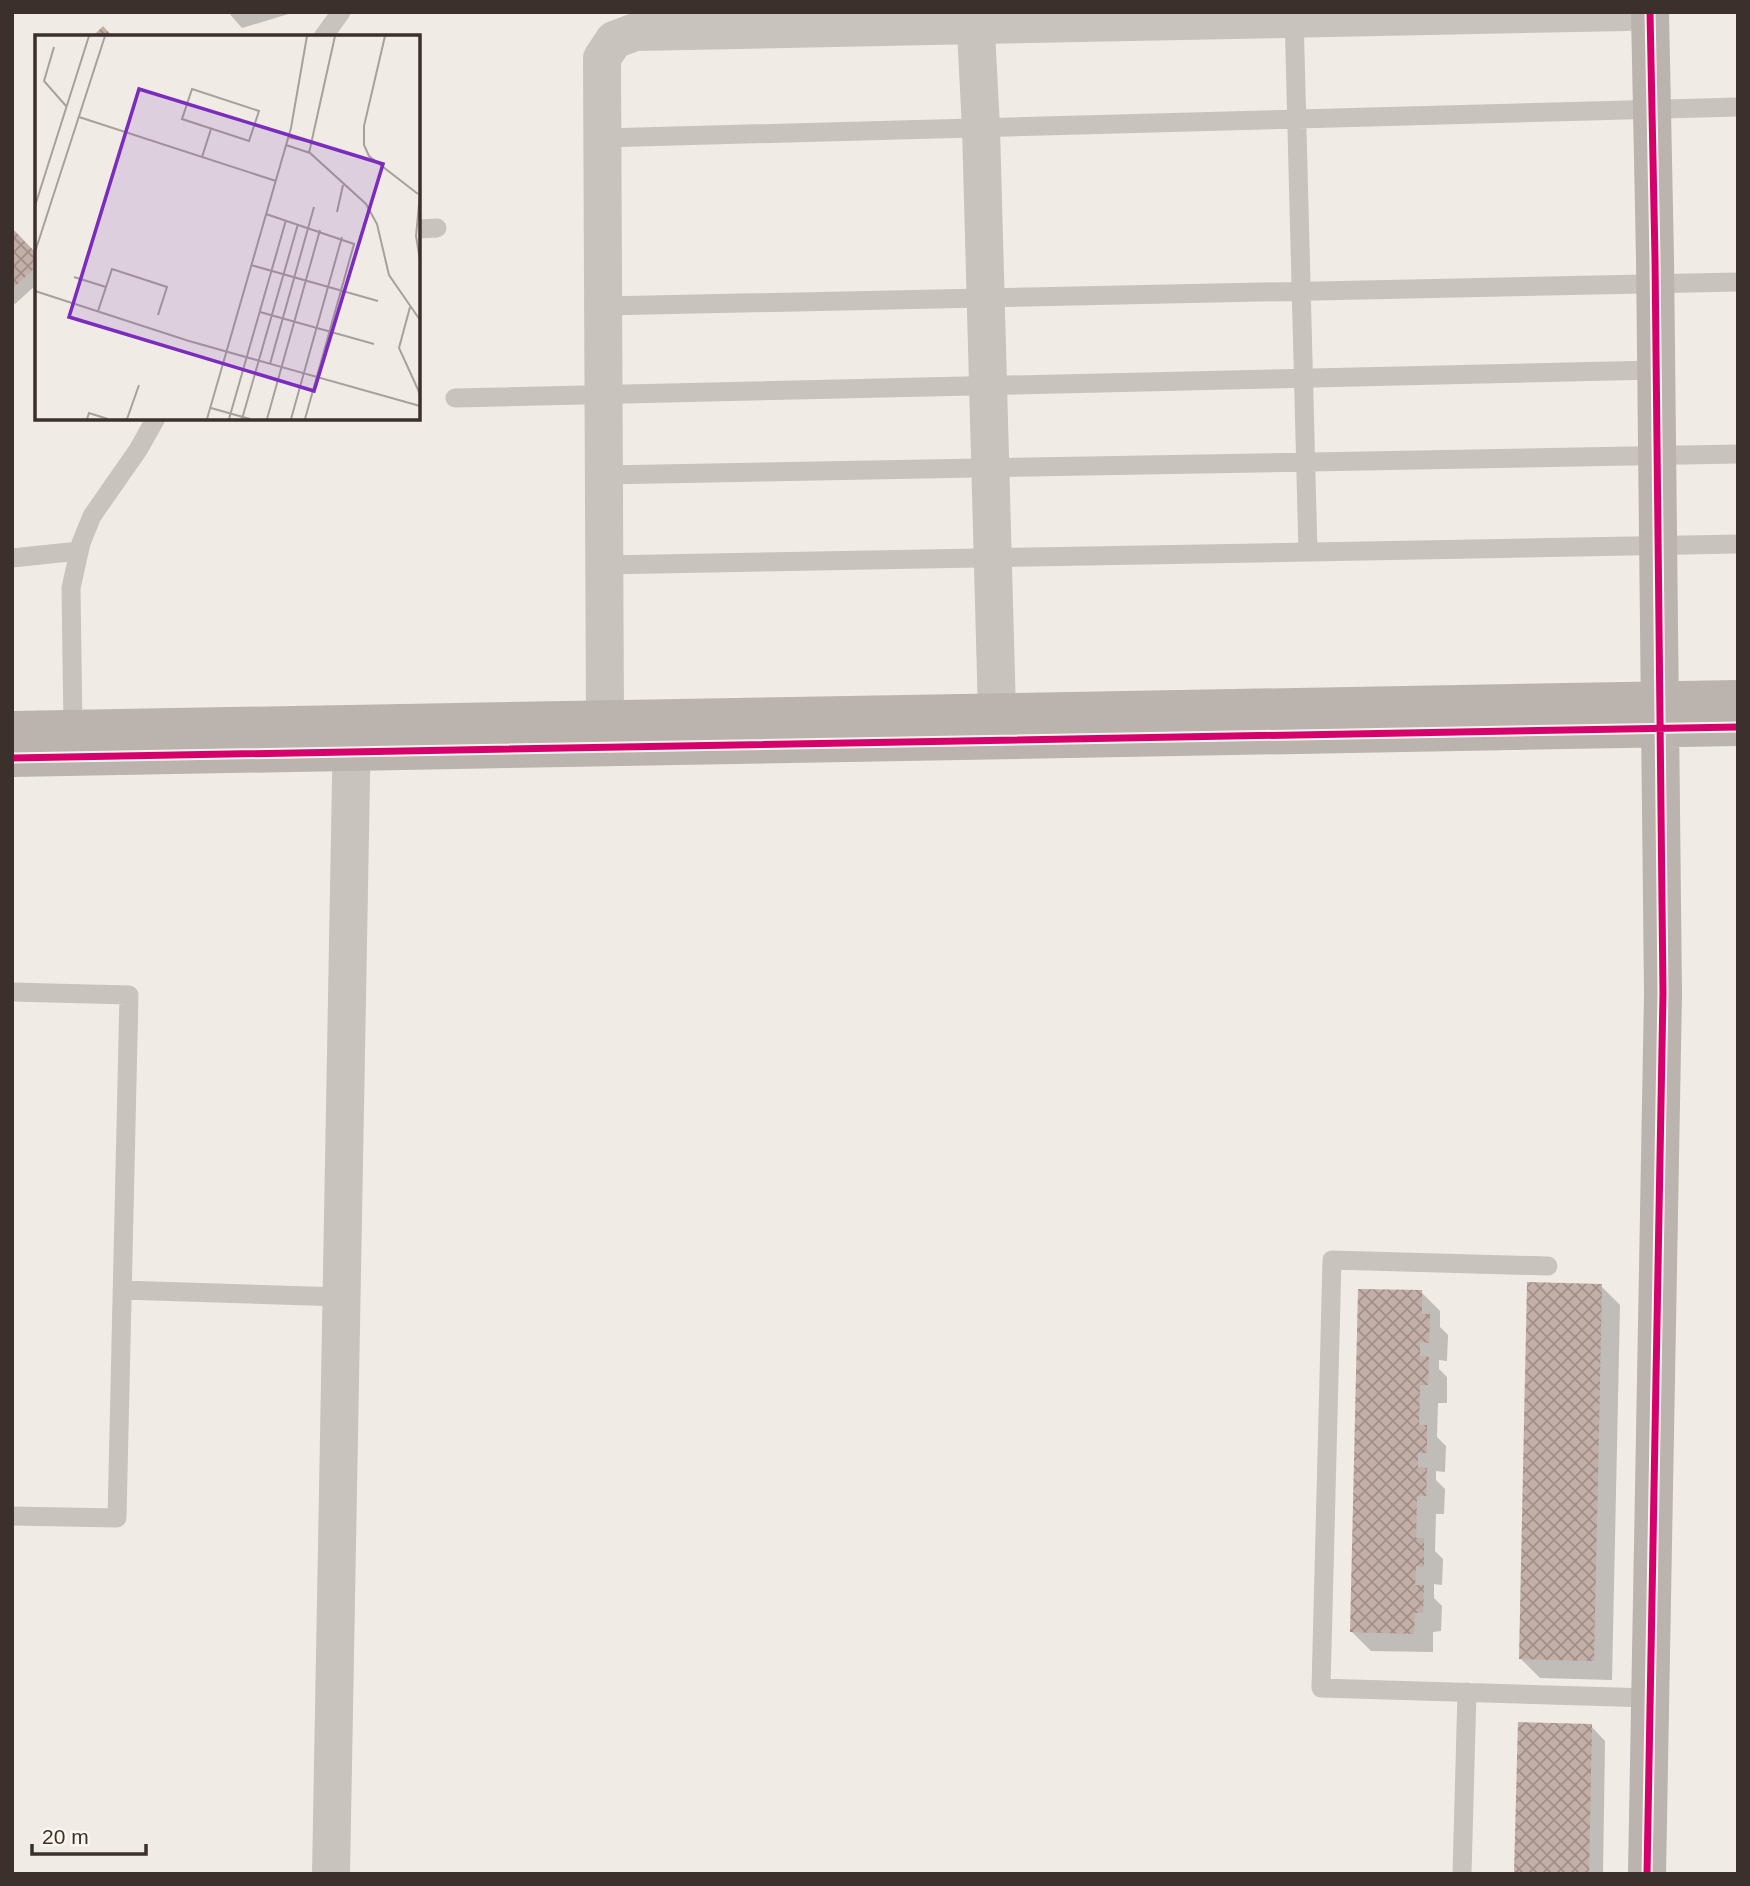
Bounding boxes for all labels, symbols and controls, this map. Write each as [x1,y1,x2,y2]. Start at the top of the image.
inset map [35,35,420,420]
scale bar [32,1812,145,1856]
text: 20 m [42,1825,89,1848]

